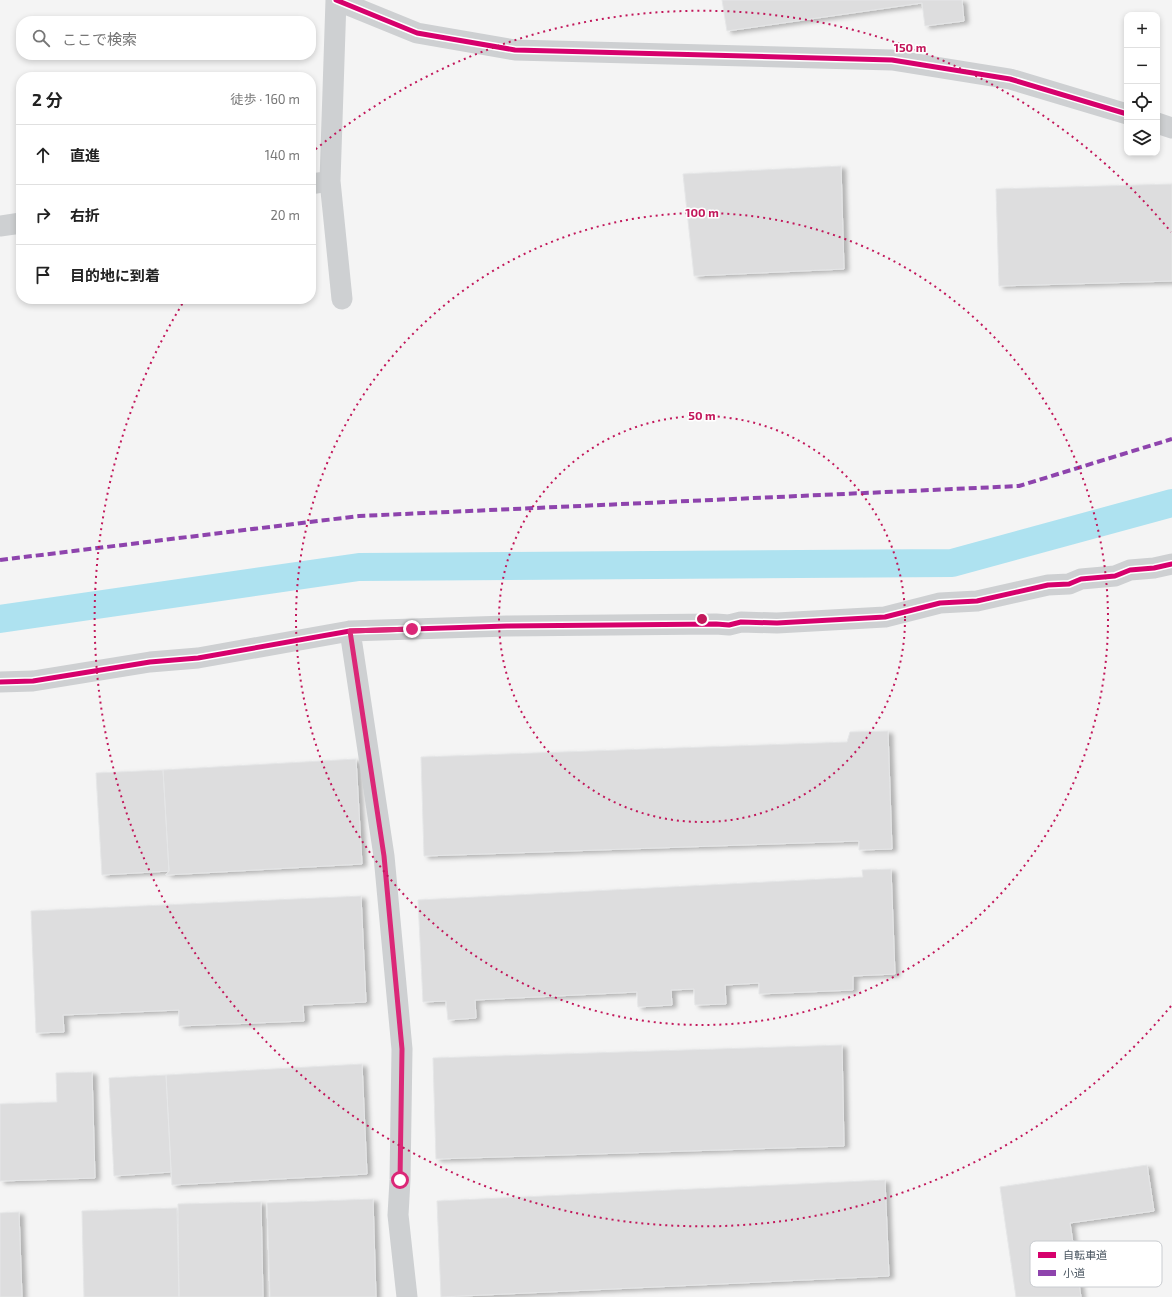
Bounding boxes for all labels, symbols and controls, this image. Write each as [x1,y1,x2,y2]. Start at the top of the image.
map controls [1124,12,1160,156]
button: + [1124,12,1160,48]
search box [16,16,316,60]
icon: search [30,27,52,49]
text: ここで検索 [62,30,137,48]
text: 150 m [894,40,926,54]
button: − [1124,48,1160,84]
button: locate [1124,84,1160,120]
text: 2 分 [32,89,63,109]
text: 徒歩 · 160 m [230,91,300,107]
button: layers [1124,120,1160,156]
icon: ahead [32,144,54,166]
text: 直進 [70,146,100,164]
text: 140 m [265,147,300,163]
icon: right [32,204,54,226]
text: 100 m [685,205,719,219]
text: 右折 [70,206,100,224]
text: 20 m [271,207,300,223]
icon: arrive [32,264,54,286]
text: 目的地に到着 [70,266,160,284]
text: 50 m [688,408,716,422]
centre of rings [695,612,709,626]
route end [403,620,421,638]
route start [391,1171,409,1189]
legend [1030,1241,1162,1287]
text: 自転車道 [1063,1248,1107,1261]
text: 小道 [1063,1266,1085,1279]

